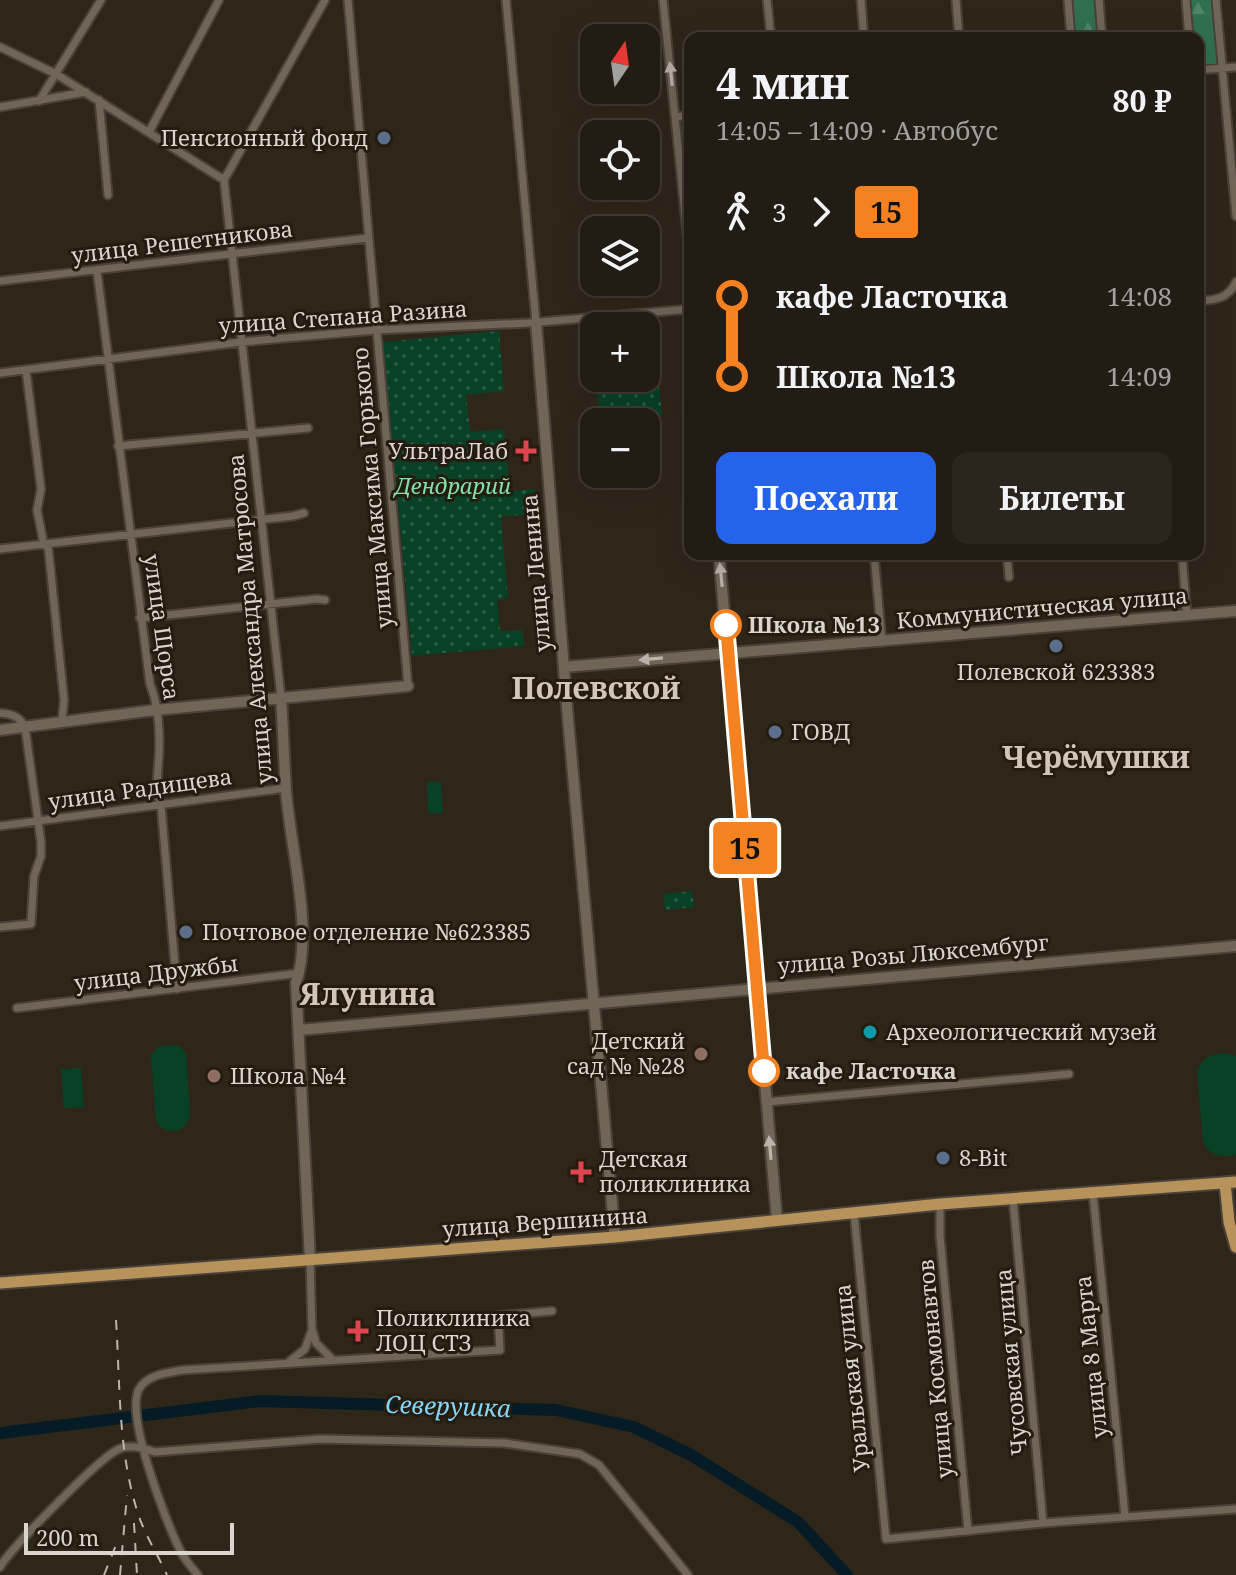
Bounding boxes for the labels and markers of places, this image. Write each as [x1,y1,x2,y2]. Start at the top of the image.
place label: Пенсионный фонд [161,122,368,152]
marker: Пенсионный фонд [375,129,393,147]
place label: УльтраЛаб [389,435,508,465]
marker: УльтраЛаб [515,440,537,462]
place label: Школа №13 [748,609,880,639]
marker: Школа №13 [711,610,741,640]
marker: Полевской 623383 [1047,637,1065,655]
place label: Полевской 623383 [957,656,1155,686]
place label: ГОВД [791,716,850,746]
marker: ГОВД [766,723,784,741]
place label: Почтовое отделение №623385 [202,916,531,946]
marker: Почтовое отделение №623385 [177,923,195,941]
place label: Археологический музей [886,1016,1157,1046]
marker: Археологический музей [861,1023,879,1041]
place label: Детский сад № №28 [567,1025,685,1080]
marker: Детский сад № №28 [692,1045,710,1063]
place label: кафе Ласточка [786,1055,956,1085]
marker: кафе Ласточка [749,1056,779,1086]
place label: Школа №4 [230,1060,346,1090]
marker: Школа №4 [205,1067,223,1085]
place label: 8-Bit [959,1142,1008,1172]
place label: Детская поликлиника [599,1143,751,1198]
marker: 8-Bit [934,1149,952,1167]
marker: Детская поликлиника [570,1161,592,1183]
place label: Поликлиника ЛОЦ СТЗ [376,1302,531,1357]
marker: Поликлиника ЛОЦ СТЗ [347,1320,369,1342]

